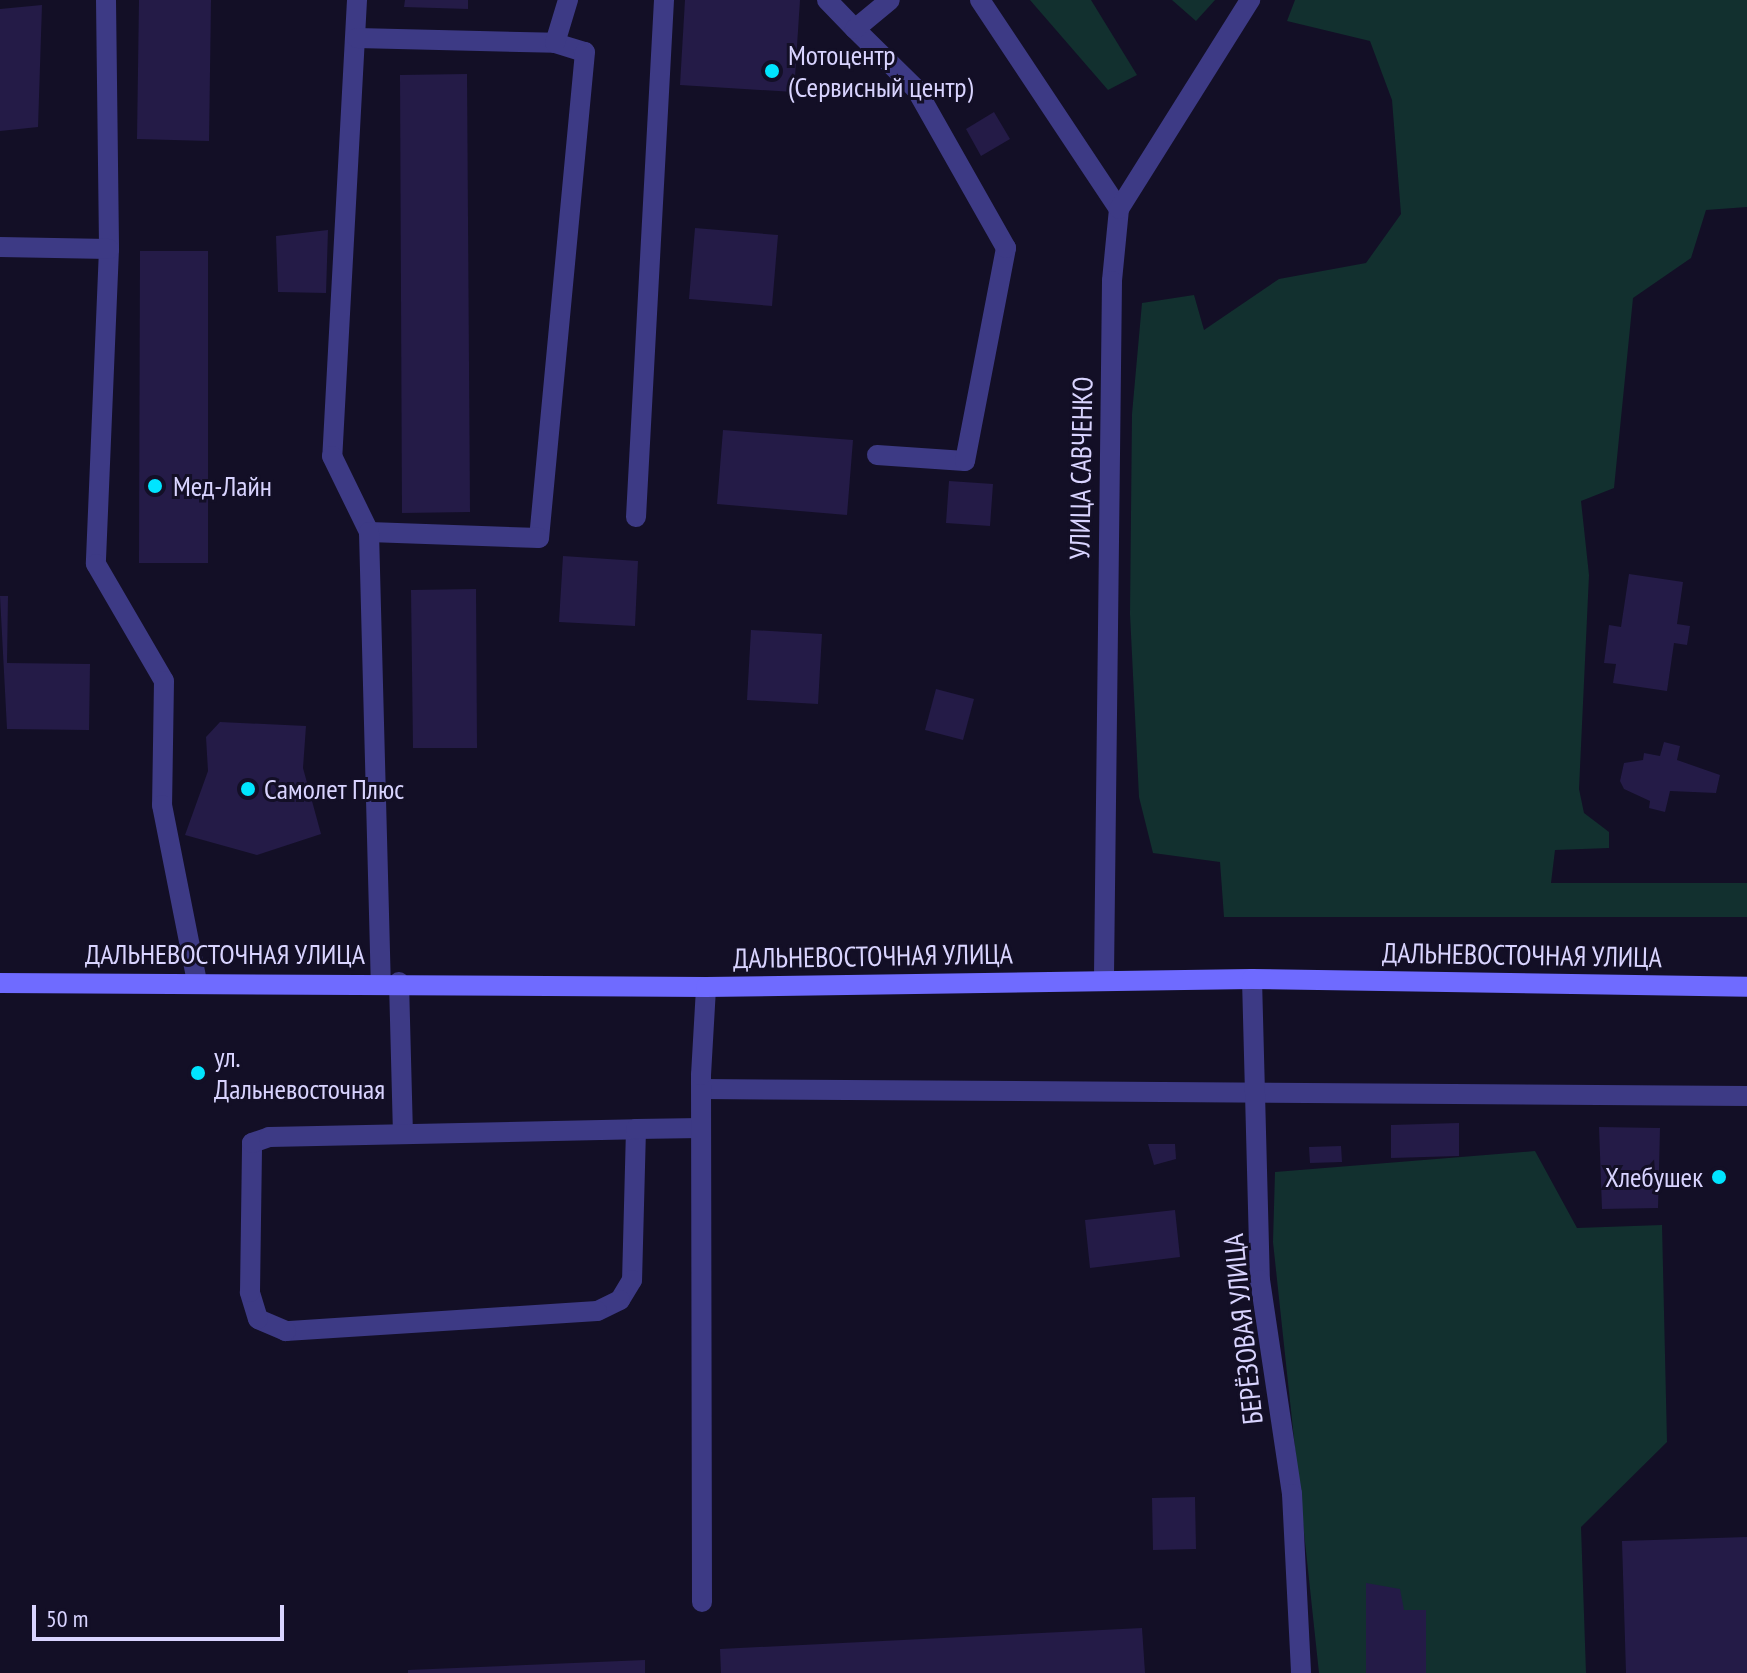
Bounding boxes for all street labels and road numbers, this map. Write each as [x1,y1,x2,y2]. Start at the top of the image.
street label: УЛИЦА САВЧЕНКО [1063,376,1099,560]
street label: ДАЛЬНЕВОСТОЧНАЯ УЛИЦА [1382,936,1662,974]
street label: ДАЛЬНЕВОСТОЧНАЯ УЛИЦА [85,937,365,971]
street label: ДАЛЬНЕВОСТОЧНАЯ УЛИЦА [733,937,1013,975]
street label: БЕРЁЗОВАЯ УЛИЦА [1216,1232,1270,1426]

